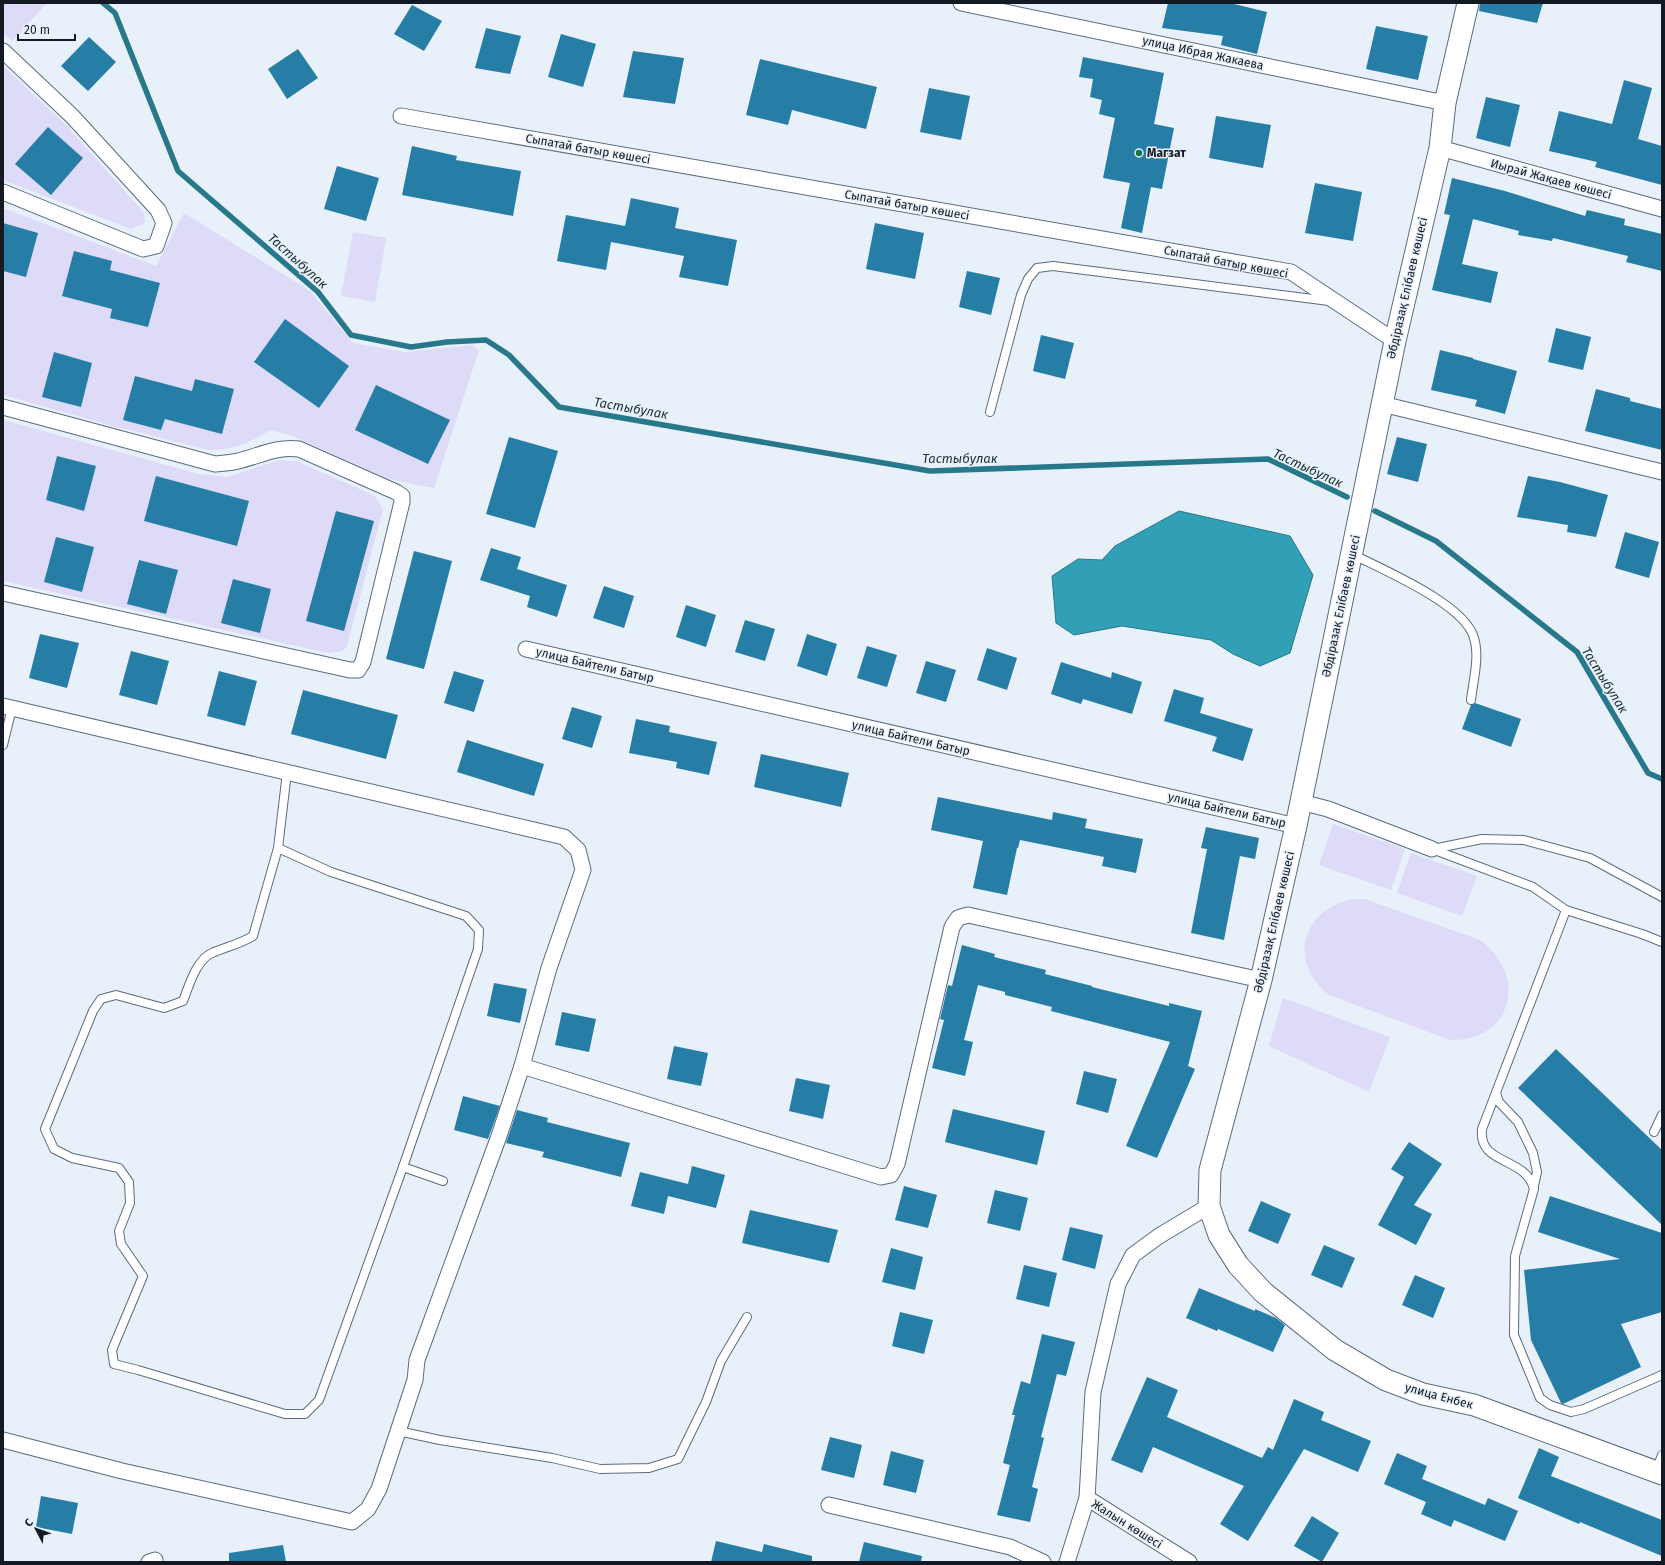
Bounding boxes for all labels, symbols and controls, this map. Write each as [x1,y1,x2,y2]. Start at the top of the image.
scale bar [18,16,75,42]
text: 20 m [24,23,50,37]
street label: улица Ибрая Жакаева [1141,33,1265,73]
street label: Сыпатай батыр көшесі [524,131,652,167]
place label: Магзат [1147,146,1186,160]
marker: Магзат [1134,148,1144,158]
street label: Иырай Жақаев көшесі [1489,156,1613,202]
street label: Сыпатай батыр көшесі [843,187,971,223]
street label: Әбдіразақ Елібаев көшесі [1384,216,1430,360]
water label: Тастыбулак [265,230,331,292]
street label: Сыпатай батыр көшесі [1163,243,1289,281]
water label: Тастыбулак [593,394,669,422]
water label: Тастыбулак [1271,445,1345,491]
water label: Тастыбулак [922,451,998,466]
street label: Әбдіразақ Елібаев көшесі [1319,534,1363,678]
water label: Тастыбулак [1579,644,1631,716]
street label: улица Байтели Батыр [535,645,655,685]
street label: улица Байтели Батыр [851,718,971,758]
street label: улица Байтели Батыр [1167,790,1287,830]
street label: Әбдіразақ Елібаев көшесі [1251,850,1297,994]
street label: улица Енбек [1404,1380,1475,1412]
street label: Жалын көшесі [1089,1497,1165,1551]
north arrow [16,1509,56,1549]
text: С [22,1516,36,1529]

